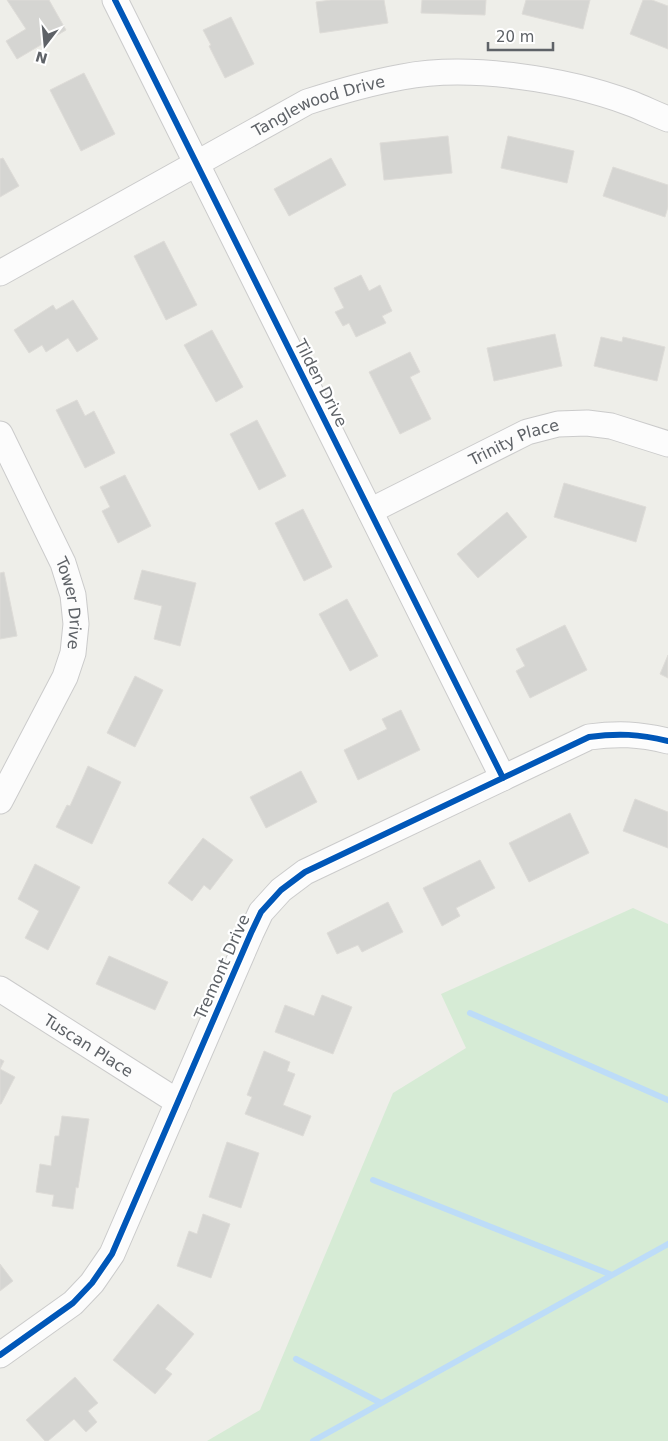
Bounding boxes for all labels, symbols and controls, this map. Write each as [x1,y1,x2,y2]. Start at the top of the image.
north arrow [20,20,70,70]
scale bar [488,20,553,52]
text: 20 m [496,28,534,46]
text: N [34,48,49,67]
street label: Tanglewood Drive [248,71,387,141]
street label: Tilden Drive [290,335,351,430]
street label: Trinity Place [465,415,561,470]
street label: Tower Drive [52,553,86,651]
street label: Tremont Drive [190,912,254,1023]
street label: Tuscan Place [40,1009,137,1081]

